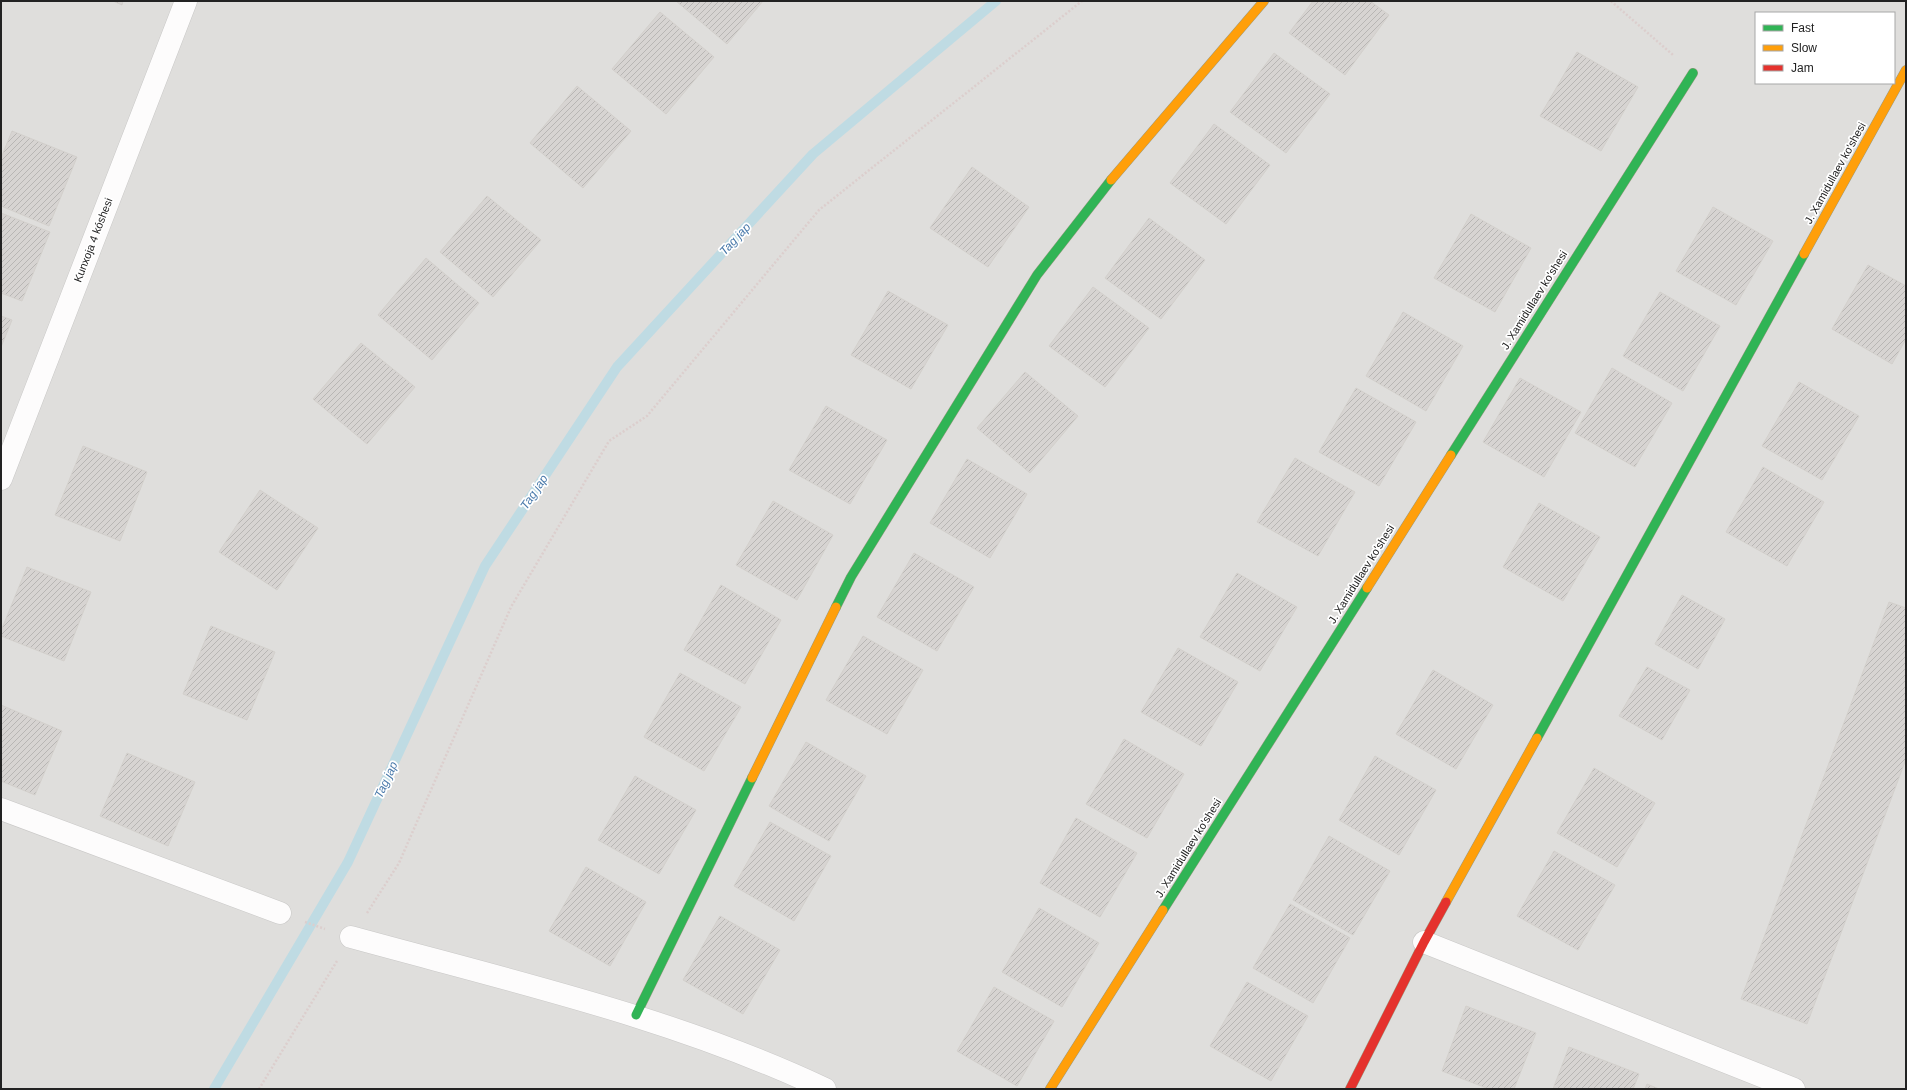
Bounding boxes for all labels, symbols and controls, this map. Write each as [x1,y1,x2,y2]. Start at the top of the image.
legend [1755,12,1895,84]
text: Fast [1791,21,1815,35]
text: Slow [1791,41,1817,55]
text: Jam [1791,61,1814,75]
street label: J. Xamidullaev ko'shesi [1802,120,1868,226]
street label: Kunxoja 4 kóshesi [71,196,115,284]
water label: Tag jap [717,220,754,258]
street label: J. Xamidullaev ko'shesi [1499,248,1569,352]
water label: Tag jap [517,472,551,512]
street label: J. Xamidullaev ko'shesi [1326,522,1396,626]
water label: Tag jap [371,759,401,801]
street label: J. Xamidullaev ko'shesi [1153,796,1223,900]

